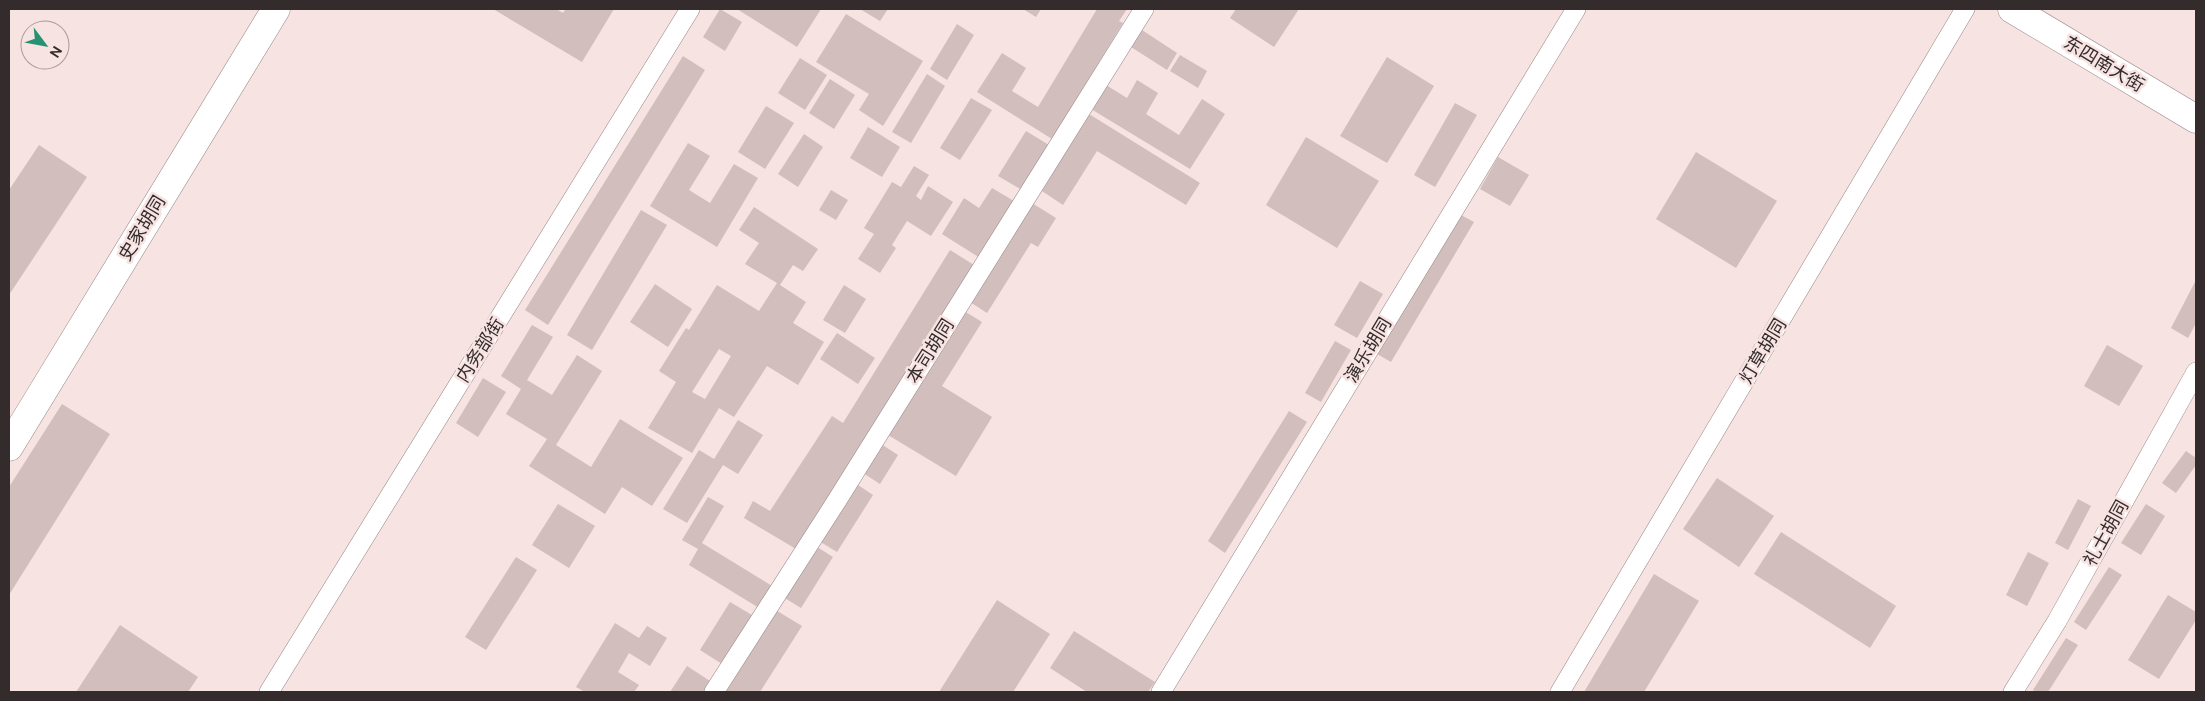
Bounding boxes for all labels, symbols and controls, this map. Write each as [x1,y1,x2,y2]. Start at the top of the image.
north arrow [20,20,70,70]
street label: 东四南大街 [2059,31,2149,97]
text: N [46,43,66,61]
street label: 史家胡同 [113,191,171,265]
street label: 内务部街 [451,313,509,387]
street label: 演乐胡同 [1339,313,1397,387]
street label: 本司胡同 [901,314,959,388]
street label: 灯草胡同 [1734,314,1792,388]
street label: 礼士胡同 [2078,496,2134,570]

